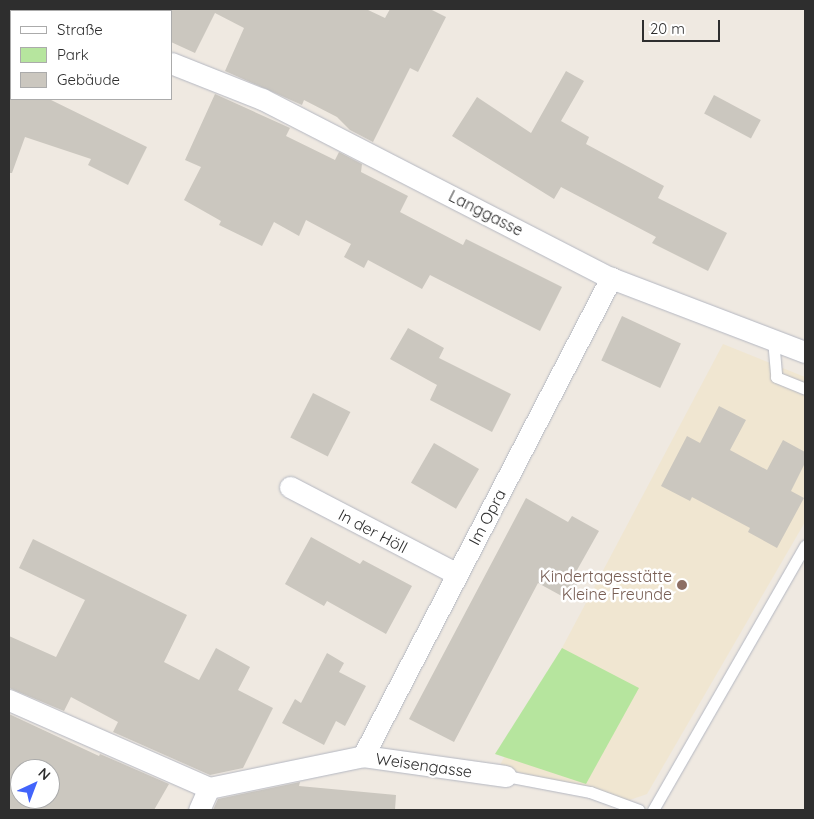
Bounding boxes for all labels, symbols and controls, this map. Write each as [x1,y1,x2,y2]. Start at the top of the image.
legend [10,10,172,100]
scale bar [644,10,722,42]
text: 20 m [650,19,685,38]
text: Straße [57,20,103,39]
text: Park [57,45,89,64]
text: Gebäude [57,70,120,89]
street label: Langgasse [446,186,526,240]
street label: Im Opra [464,486,510,548]
street label: In der Höll [335,505,411,557]
place label: Kindertagesstätte Kleine Freunde [540,566,672,604]
marker: Kindertagesstätte Kleine Freunde [676,579,688,591]
street label: Weisengasse [375,749,473,781]
north arrow [10,759,60,809]
text: N [35,764,54,784]

